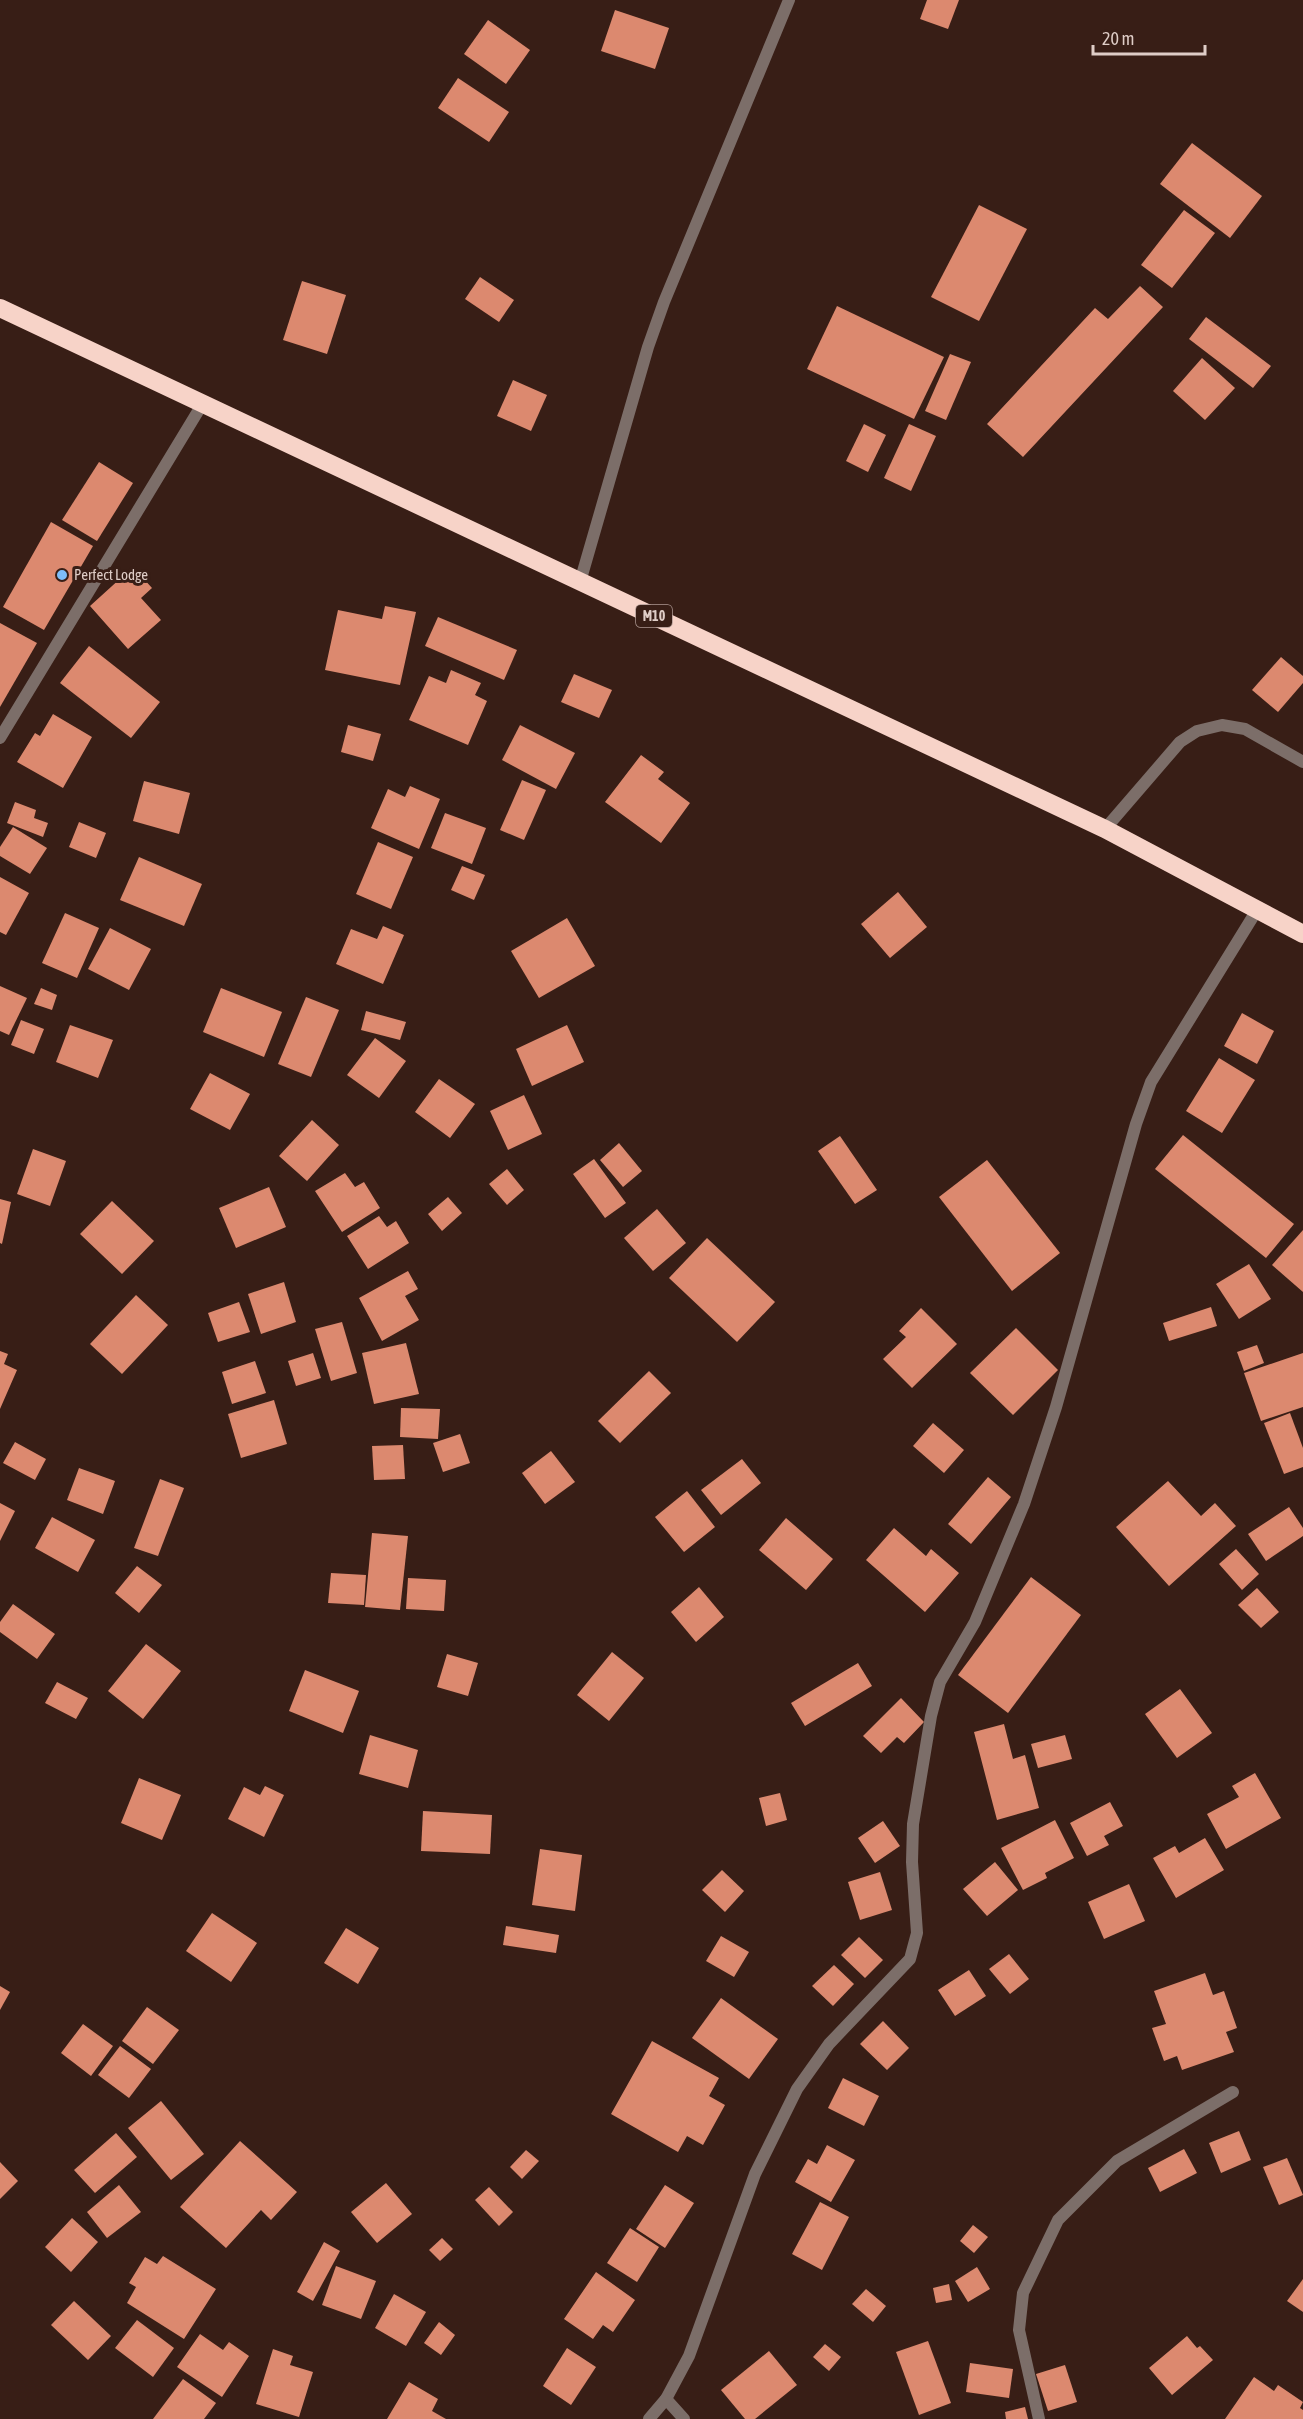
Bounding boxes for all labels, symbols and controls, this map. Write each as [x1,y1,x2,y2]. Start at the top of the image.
scale bar [1093,18,1206,56]
text: 20 m [1102,28,1134,49]
place label: Perfect Lodge [74,566,148,583]
marker: Perfect Lodge [55,568,69,582]
road number: M10 [636,605,672,627]

